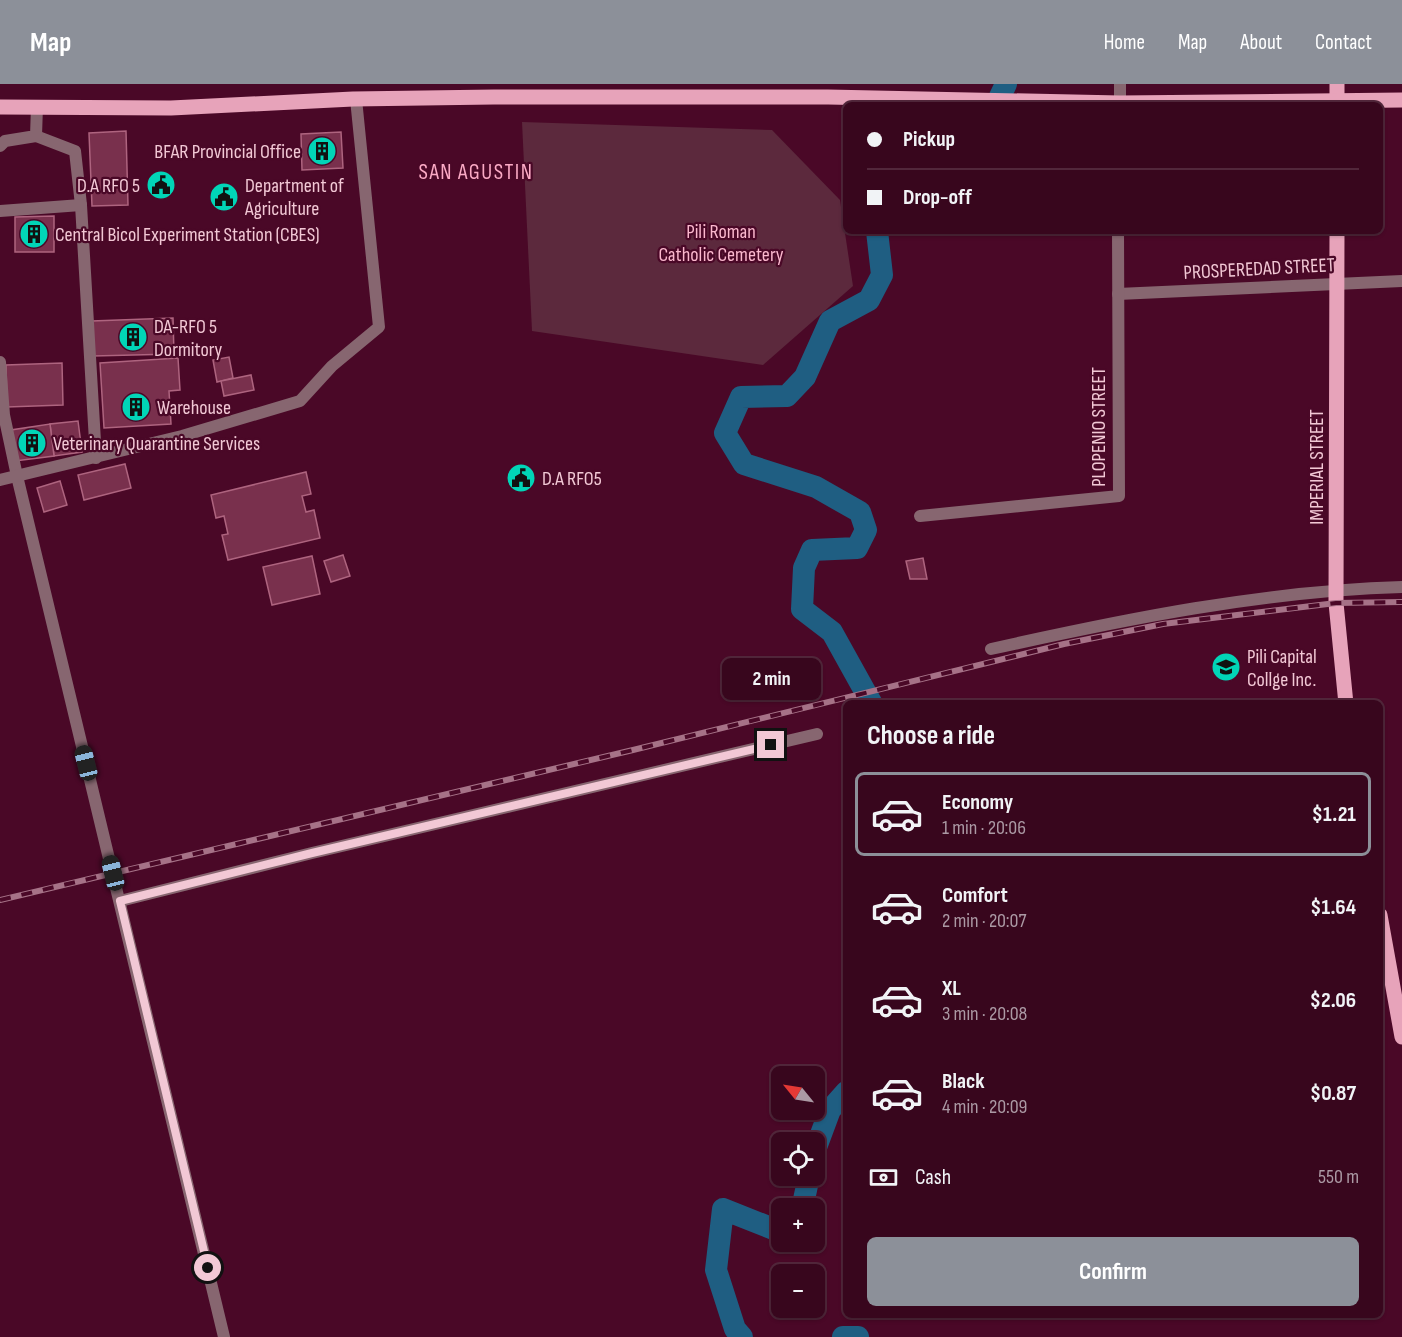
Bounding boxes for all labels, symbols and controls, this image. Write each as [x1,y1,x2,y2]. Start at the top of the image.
text: Map [30,26,71,59]
text: Home [1104,30,1145,55]
text: Map [1178,30,1207,55]
text: About [1240,30,1282,55]
text: Contact [1315,30,1372,55]
text: Pickup [903,126,955,153]
building icon: BFAR Provincial Office [306,135,338,167]
place label: BFAR Provincial Office [154,140,301,164]
district label: SAN AGUSTIN [418,159,534,186]
public building icon: D.A RFO 5 [145,169,177,201]
place label: D.A RFO 5 [77,174,140,198]
place label: Department of Agriculture [244,174,344,221]
public building icon: Department of Agriculture [208,181,240,213]
text: Drop-off [903,184,972,211]
building icon: Central Bicol Experiment Station (CBES) [18,218,50,250]
park label: Pili Roman Catholic Cemetery [658,220,784,267]
place label: Central Bicol Experiment Station (CBES) [55,223,320,247]
street label: PROSPEREDAD STREET [1183,253,1335,285]
place label: DA-RFO 5 Dormitory [154,315,223,362]
building icon: DA-RFO 5 Dormitory [117,321,149,353]
street label: PLOPENIO STREET [1087,367,1111,487]
building icon: Warehouse [120,391,152,423]
place label: Warehouse [157,396,231,420]
street label: IMPERIAL STREET [1305,409,1329,525]
building icon: Veterinary Quarantine Services [16,427,48,459]
place label: Veterinary Quarantine Services [53,432,260,456]
public building icon: D.A RFO5 [505,462,537,494]
place label: D.A RFO5 [542,467,602,491]
place label: Pili Capital Collge Inc. [1247,645,1317,692]
school or university icon: Pili Capital Collge Inc. [1210,651,1242,683]
callout: 2 min [722,658,820,700]
text: 2 min [752,667,791,691]
text: Choose a ride [867,720,995,752]
route end [757,731,784,758]
car [73,743,99,783]
icon: car [870,787,924,841]
text: Economy [942,789,1013,816]
text: $1.21 [1312,801,1356,828]
text: 1 min · 20:06 [942,816,1026,840]
car [100,853,126,893]
icon: car [870,880,924,934]
text: Comfort [942,882,1008,909]
text: $1.64 [1310,894,1356,921]
text: 2 min · 20:07 [942,909,1026,933]
icon: car [870,973,924,1027]
text: XL [942,975,961,1002]
text: $2.06 [1310,987,1356,1014]
text: 3 min · 20:08 [942,1002,1027,1026]
north arrow [771,1066,825,1120]
map controls [771,1066,825,1318]
icon: car [870,1066,924,1120]
text: Black [942,1068,984,1095]
text: $0.87 [1310,1080,1356,1107]
text: 4 min · 20:09 [942,1095,1027,1119]
button: locate [771,1132,825,1186]
icon: cash [867,1161,900,1194]
text: Cash [915,1164,951,1191]
text: 550 m [1318,1165,1359,1189]
button: + [771,1198,825,1252]
button: Confirm [867,1237,1359,1306]
route start [194,1254,221,1281]
button: − [771,1264,825,1318]

